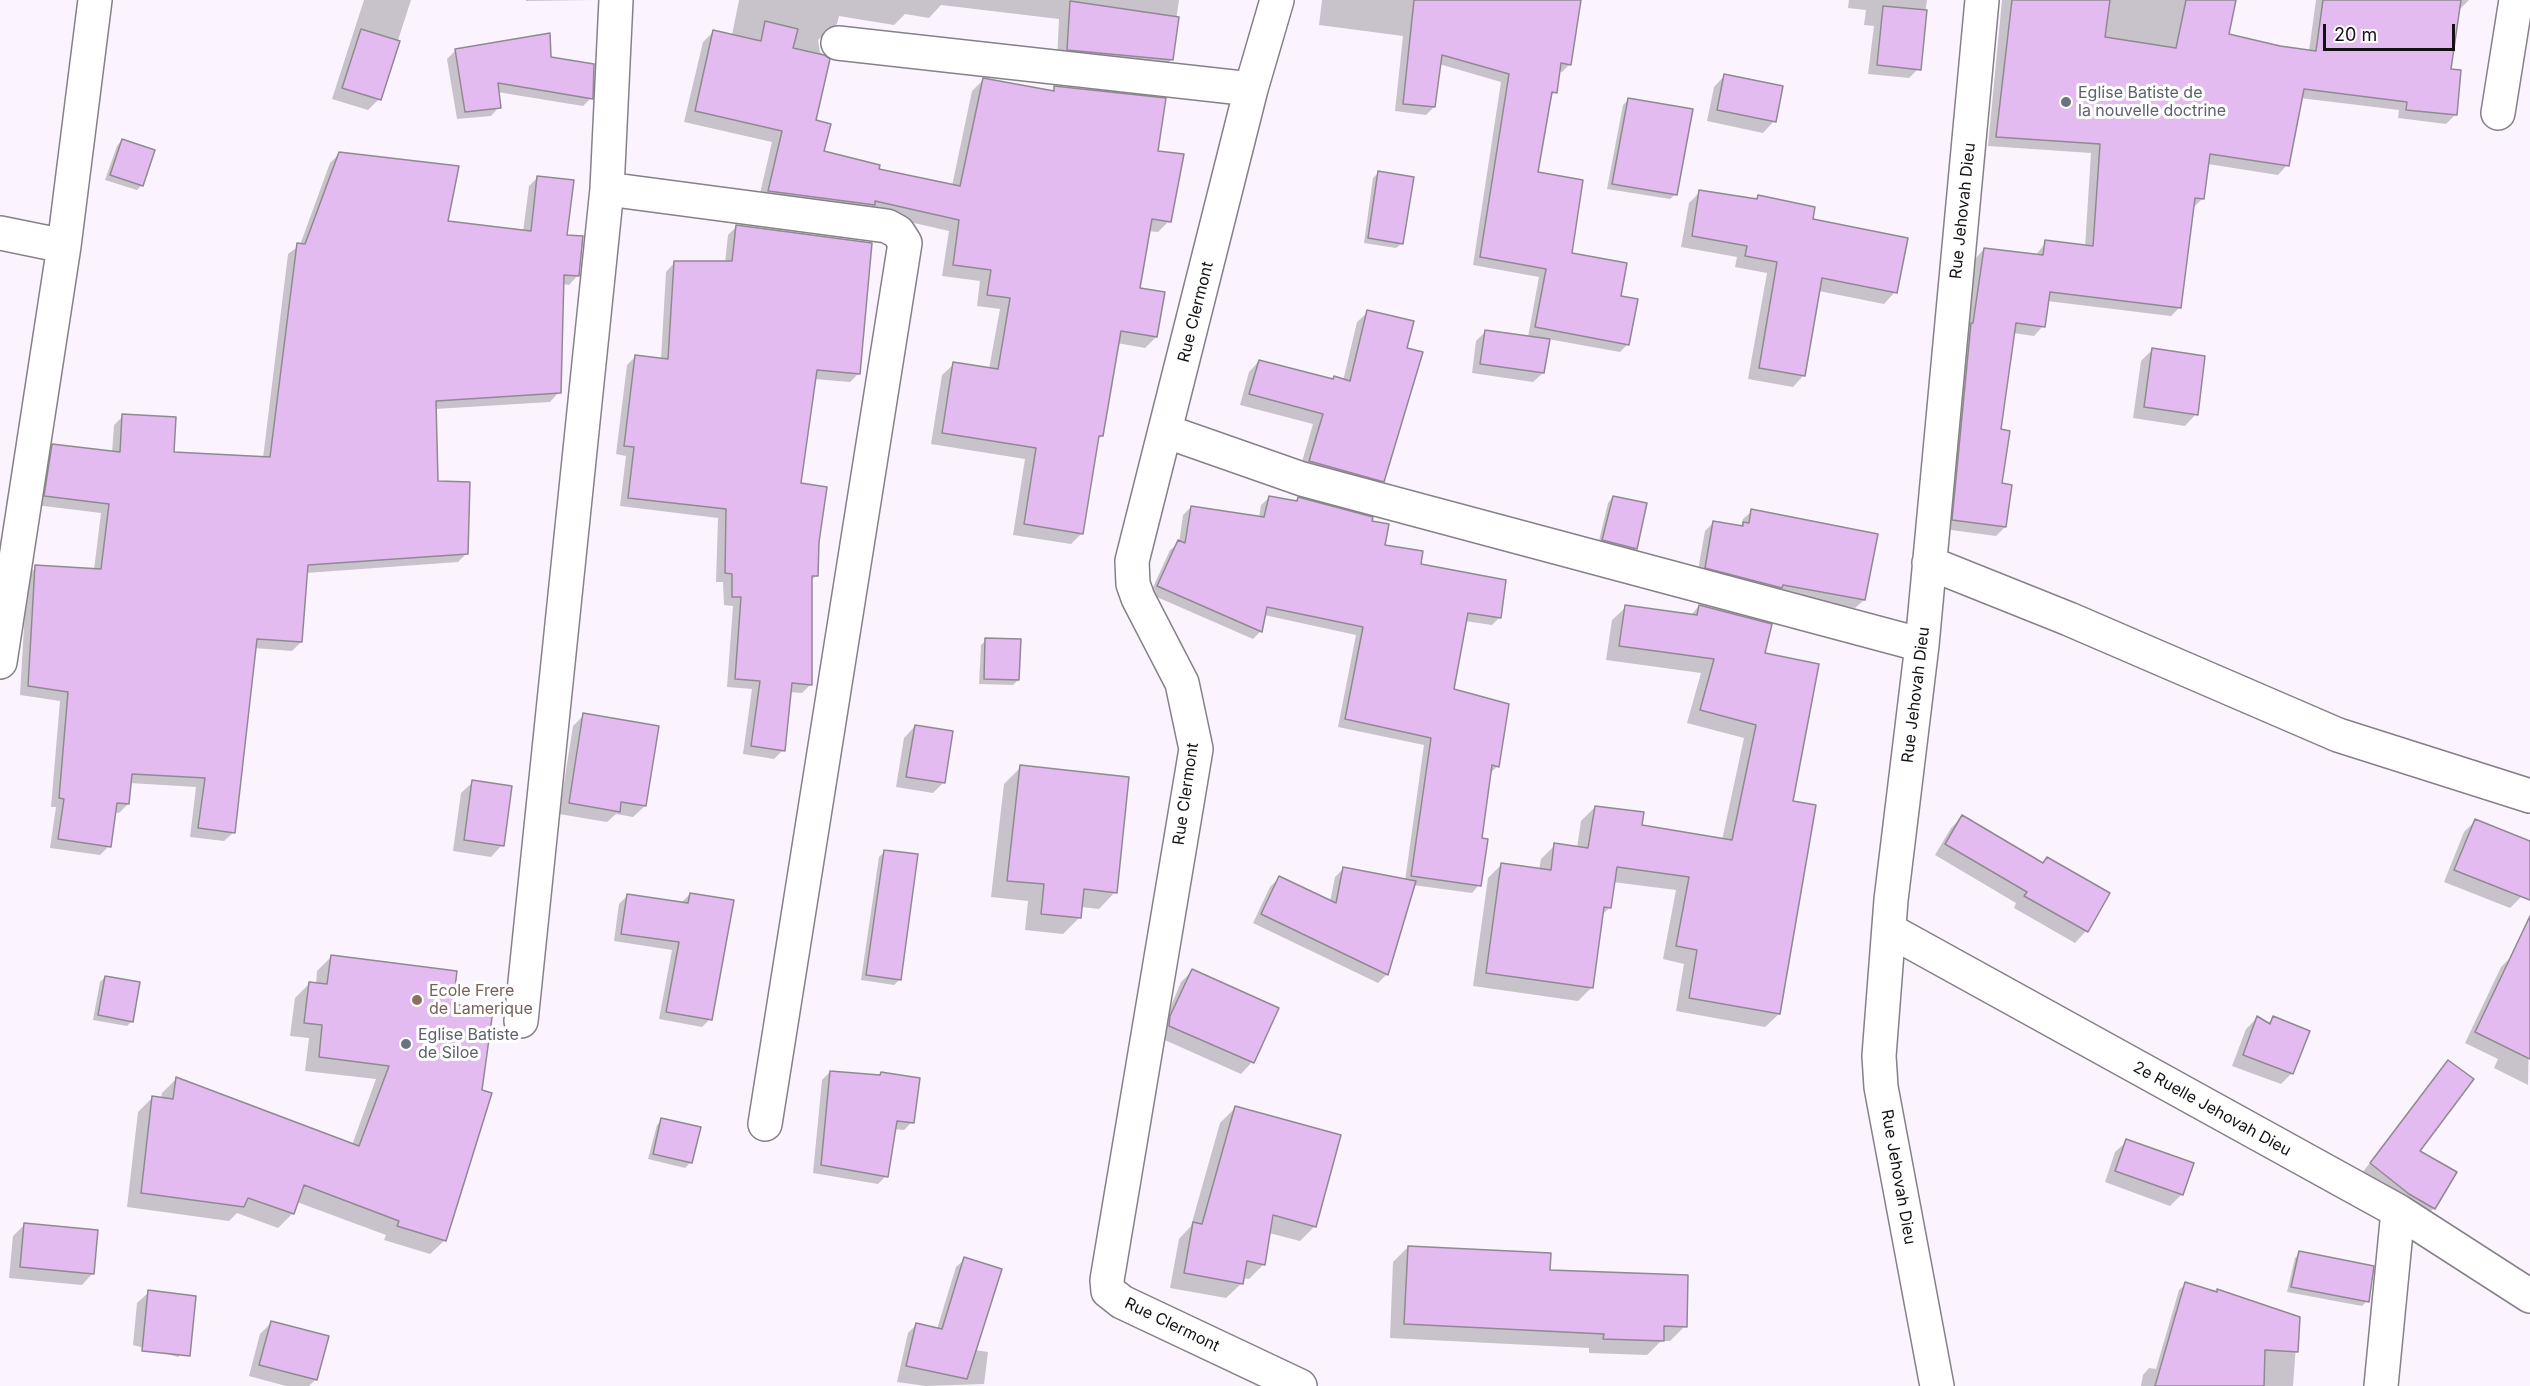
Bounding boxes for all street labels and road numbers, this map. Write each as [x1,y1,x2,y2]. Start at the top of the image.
street label: Rue Jehovah Dieu [1946,142,1980,280]
street label: Rue Clermont [1174,260,1218,364]
street label: Rue Jehovah Dieu [1898,626,1934,764]
street label: Rue Clermont [1169,742,1203,846]
street label: 2e Ruelle Jehovah Dieu [2130,1058,2294,1160]
street label: Rue Jehovah Dieu [1877,1108,1919,1246]
street label: Rue Clermont [1121,1294,1223,1356]

